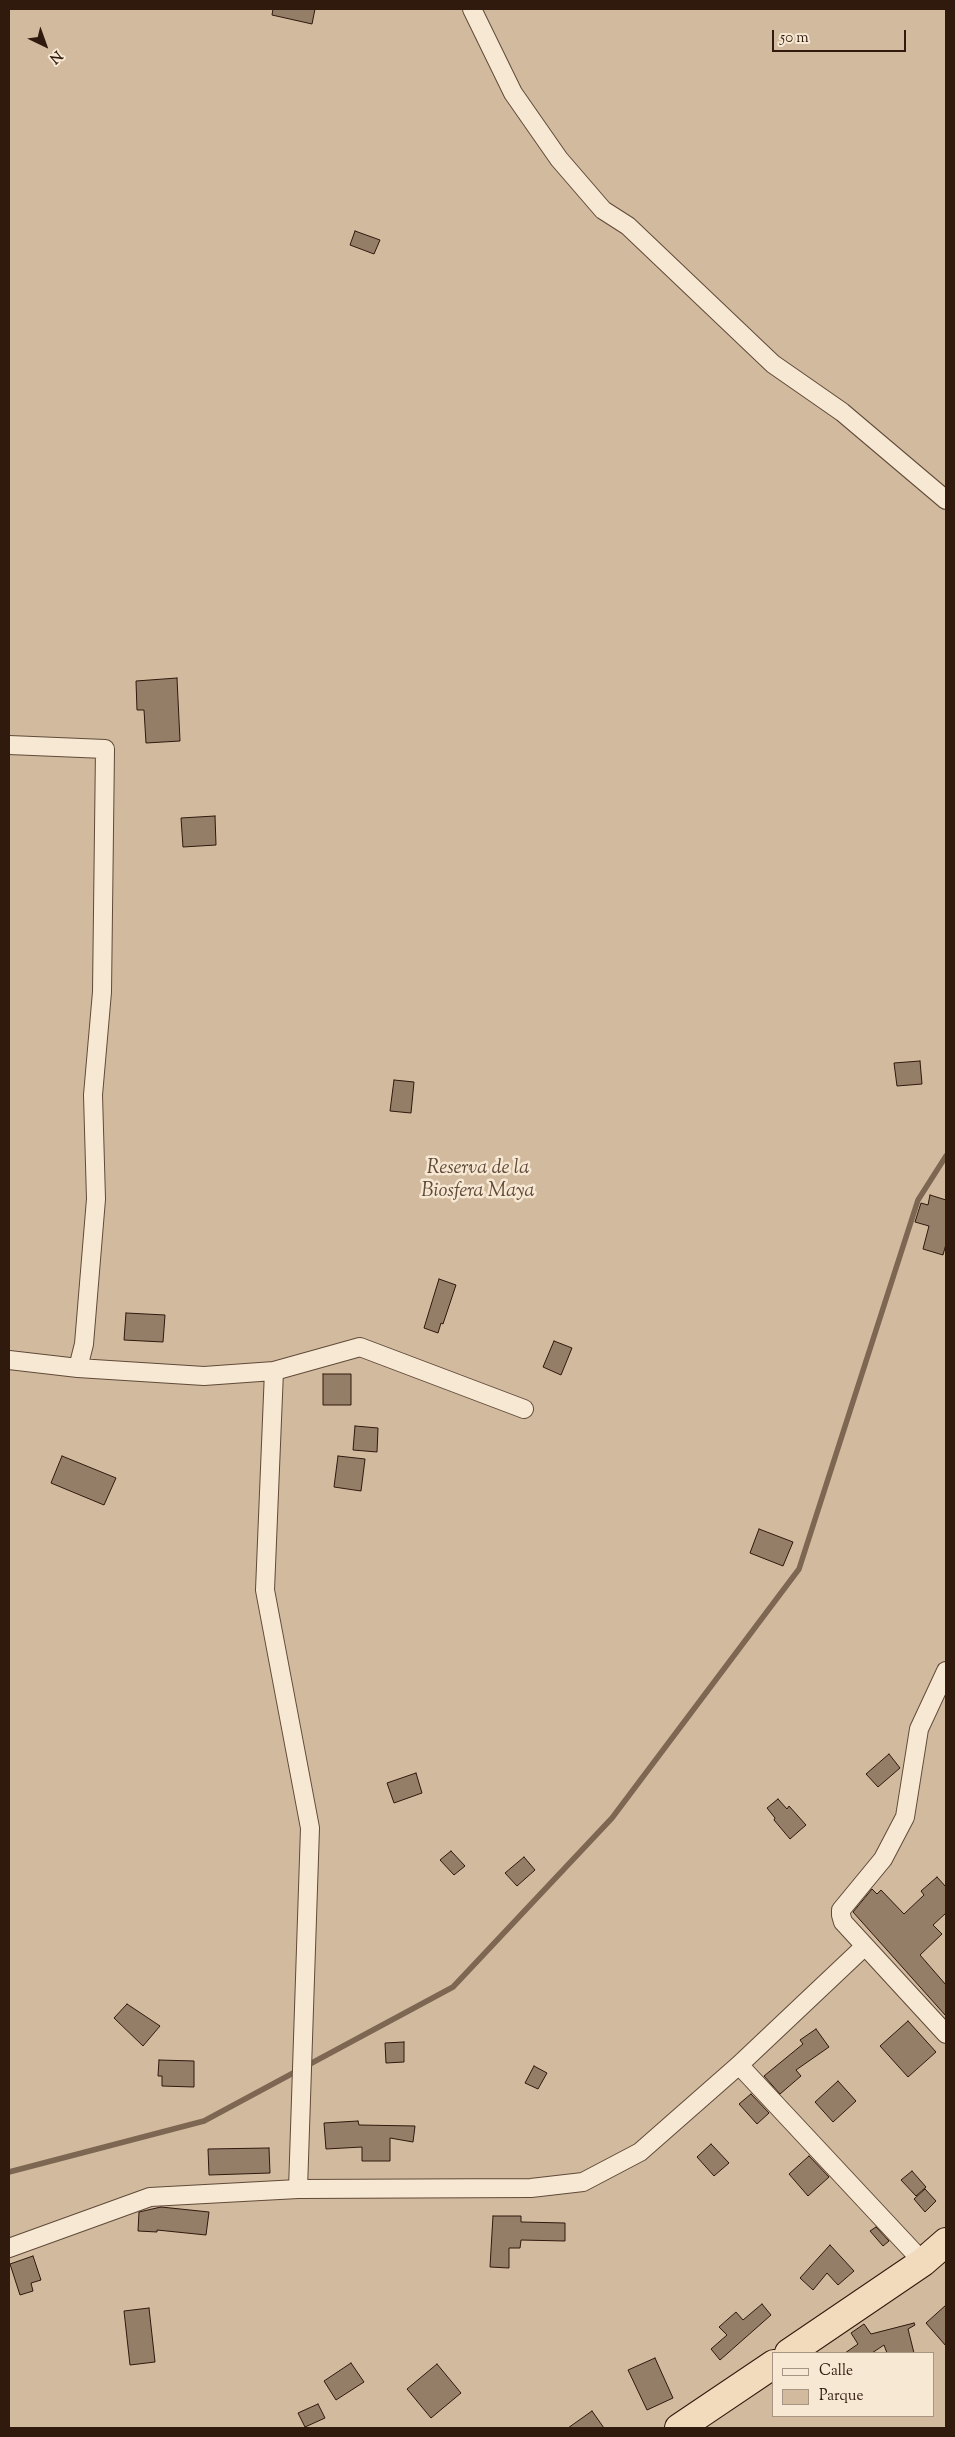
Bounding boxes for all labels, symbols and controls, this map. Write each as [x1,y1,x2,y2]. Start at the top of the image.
north arrow [20,20,70,70]
scale bar [775,20,909,52]
text: 50 m [780,28,809,49]
text: N [44,45,66,67]
park label: Reserva de la Biosfera Maya [421,1158,535,1205]
legend [772,2352,935,2417]
text: Calle [819,2361,853,2382]
text: Parque [819,2386,863,2407]

